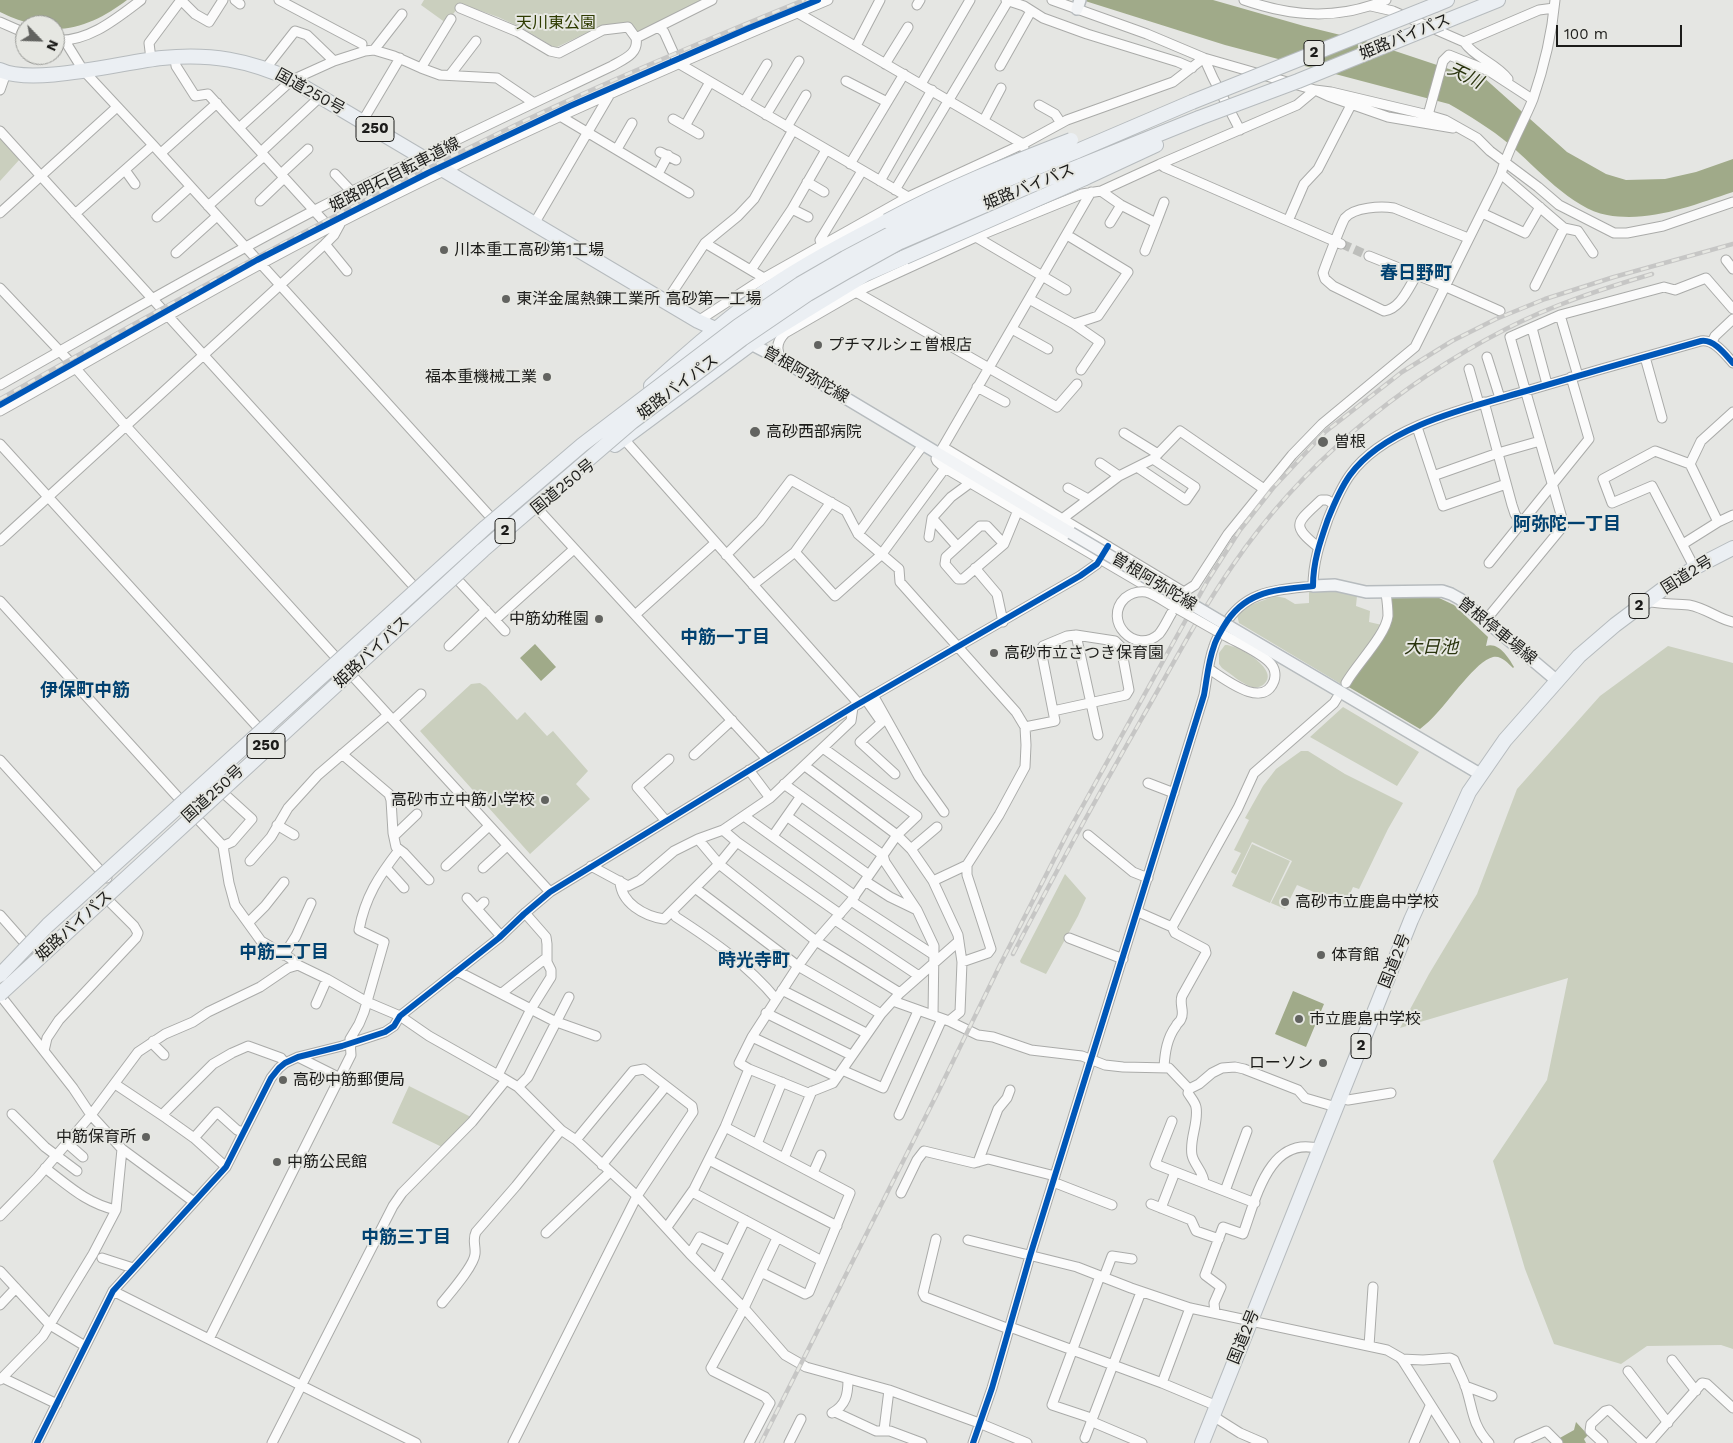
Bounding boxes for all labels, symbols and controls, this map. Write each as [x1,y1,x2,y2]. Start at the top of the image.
street label: 姫路バイパス [1357,10,1453,64]
park label: 天川東公園 [516,13,596,33]
north arrow [15,15,65,65]
scale bar [1558,15,1684,47]
text: 100 m [1564,25,1608,43]
text: N [43,38,62,54]
road number: 2 [1304,40,1324,66]
water label: 天川 [1444,58,1486,94]
street label: 国道250号 [272,65,348,119]
road number: 250 [356,116,394,142]
street label: 姫路明石自転車道線 [326,134,464,216]
street label: 姫路バイパス [981,160,1077,214]
place label: 川本重工高砂第1工場 [454,240,604,260]
marker: 川本重工高砂第1工場 [438,244,450,256]
district label: 春日野町 [1380,263,1452,285]
place label: 東洋金属熱錬工業所 高砂第一工場 [516,289,761,309]
marker: 東洋金属熱錬工業所 高砂第一工場 [500,293,512,305]
place label: プチマルシェ曽根店 [828,335,972,355]
marker: プチマルシェ曽根店 [812,339,824,351]
street label: 曽根阿弥陀線 [760,343,852,407]
street label: 姫路バイパス [634,350,722,424]
place label: 福本重機械工業 [425,367,537,387]
marker: 福本重機械工業 [541,371,553,383]
place label: 高砂西部病院 [766,422,862,442]
marker: 高砂西部病院 [748,425,762,439]
place label: 曽根 [1334,432,1366,452]
marker: 曽根 [1316,435,1330,449]
street label: 国道250号 [527,455,599,519]
district label: 阿弥陀一丁目 [1513,514,1621,536]
road number: 2 [495,518,515,544]
street label: 曽根阿弥陀線 [1108,549,1200,615]
street label: 国道2号 [1658,552,1716,598]
street label: 曽根停車場線 [1454,593,1540,669]
road number: 2 [1629,594,1649,618]
place label: 中筋幼稚園 [509,609,589,629]
street label: 姫路バイパス [330,612,414,692]
marker: 中筋幼稚園 [593,613,605,625]
district label: 中筋一丁目 [680,627,770,649]
water label: 大日池 [1404,637,1458,659]
place label: 高砂市立さつき保育園 [1004,643,1164,663]
marker: 高砂市立さつき保育園 [988,647,1000,659]
district label: 伊保町中筋 [40,680,130,702]
road number: 250 [247,734,285,758]
street label: 国道250号 [178,761,248,827]
place label: 高砂市立中筋小学校 [391,790,535,810]
marker: 高砂市立中筋小学校 [539,794,551,806]
street label: 姫路バイパス [32,887,116,965]
place label: 高砂市立鹿島中学校 [1295,892,1439,912]
marker: 高砂市立鹿島中学校 [1279,896,1291,908]
street label: 国道2号 [1375,931,1415,991]
district label: 中筋二丁目 [239,942,329,964]
place label: 体育館 [1331,945,1379,965]
marker: 体育館 [1315,949,1327,961]
district label: 時光寺町 [718,950,790,972]
place label: 市立鹿島中学校 [1309,1009,1421,1029]
marker: 市立鹿島中学校 [1293,1013,1305,1025]
road number: 2 [1351,1034,1371,1058]
place label: ローソン [1249,1053,1313,1073]
marker: ローソン [1317,1057,1329,1069]
place label: 高砂中筋郵便局 [293,1070,405,1090]
marker: 高砂中筋郵便局 [277,1074,289,1086]
place label: 中筋保育所 [56,1127,136,1147]
marker: 中筋保育所 [140,1131,152,1143]
place label: 中筋公民館 [287,1152,367,1172]
marker: 中筋公民館 [271,1156,283,1168]
district label: 中筋三丁目 [361,1227,451,1249]
street label: 国道2号 [1224,1307,1264,1367]

